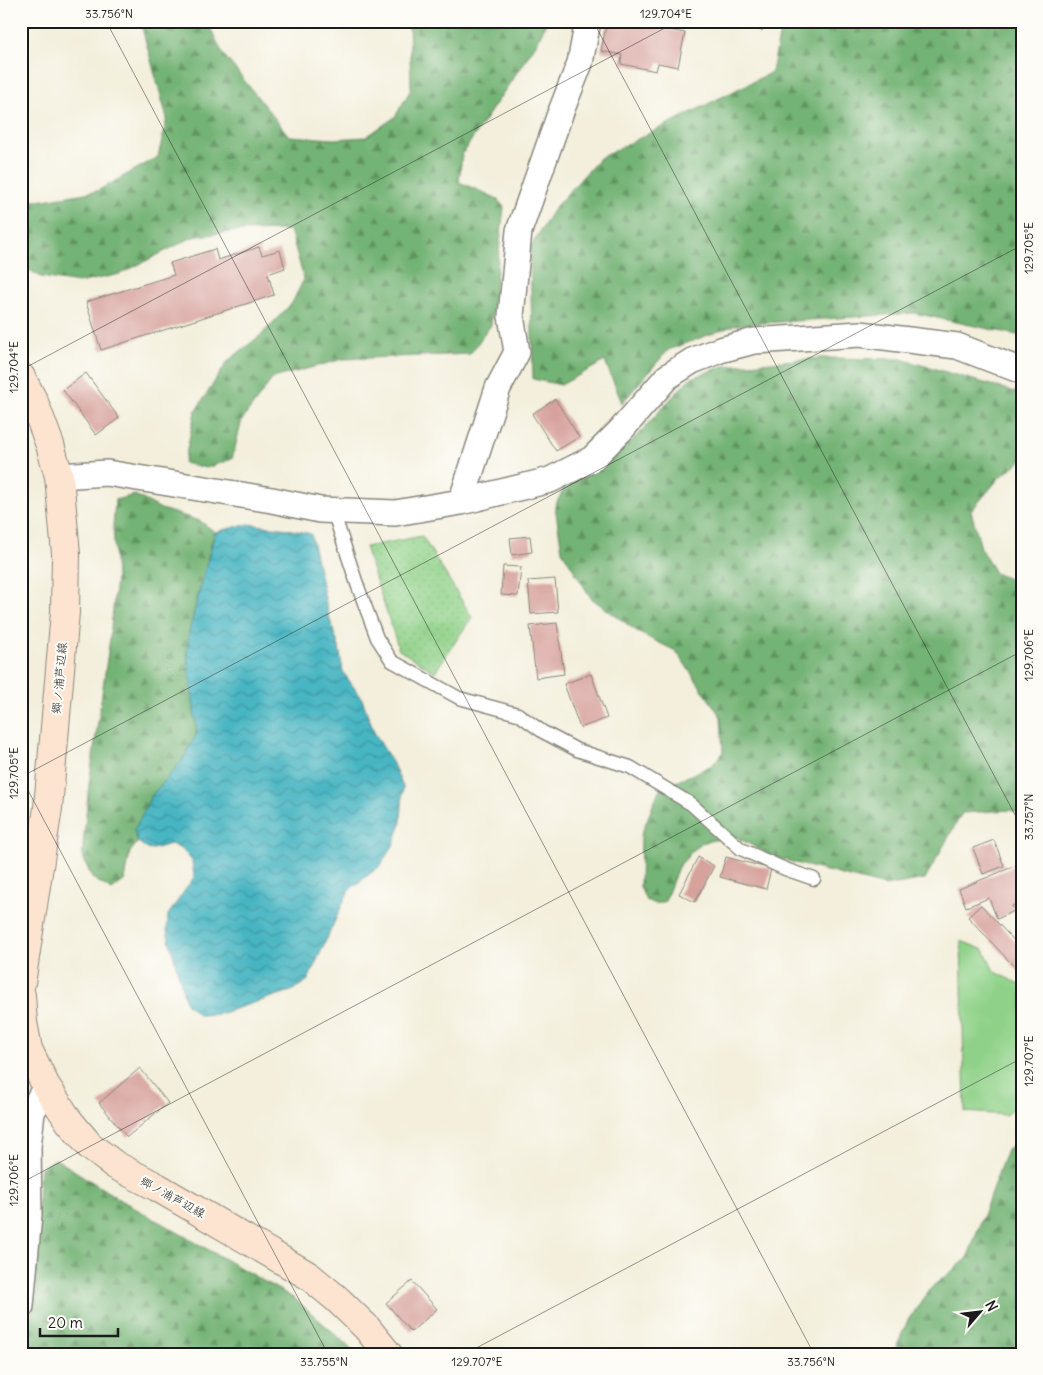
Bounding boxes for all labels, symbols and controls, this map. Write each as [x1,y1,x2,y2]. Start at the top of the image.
text: 33.756°N [85,6,133,21]
text: 129.704°E [640,6,692,21]
text: 129.705°E [1021,222,1036,274]
text: 129.704°E [6,341,21,393]
text: 129.706°E [1021,629,1036,681]
street label: 郷ノ浦芦辺線 [48,641,70,715]
text: 129.705°E [6,747,21,799]
text: 33.757°N [1021,793,1036,841]
text: 129.707°E [1021,1035,1036,1087]
text: 129.706°E [6,1154,21,1206]
street label: 郷ノ浦芦辺線 [138,1173,208,1221]
north arrow [956,1288,1006,1338]
text: N [981,1297,1002,1314]
scale bar [40,1305,118,1337]
text: 20 m [48,1313,83,1332]
text: 33.755°N [300,1354,348,1369]
text: 129.707°E [451,1354,503,1369]
text: 33.756°N [787,1354,835,1369]

